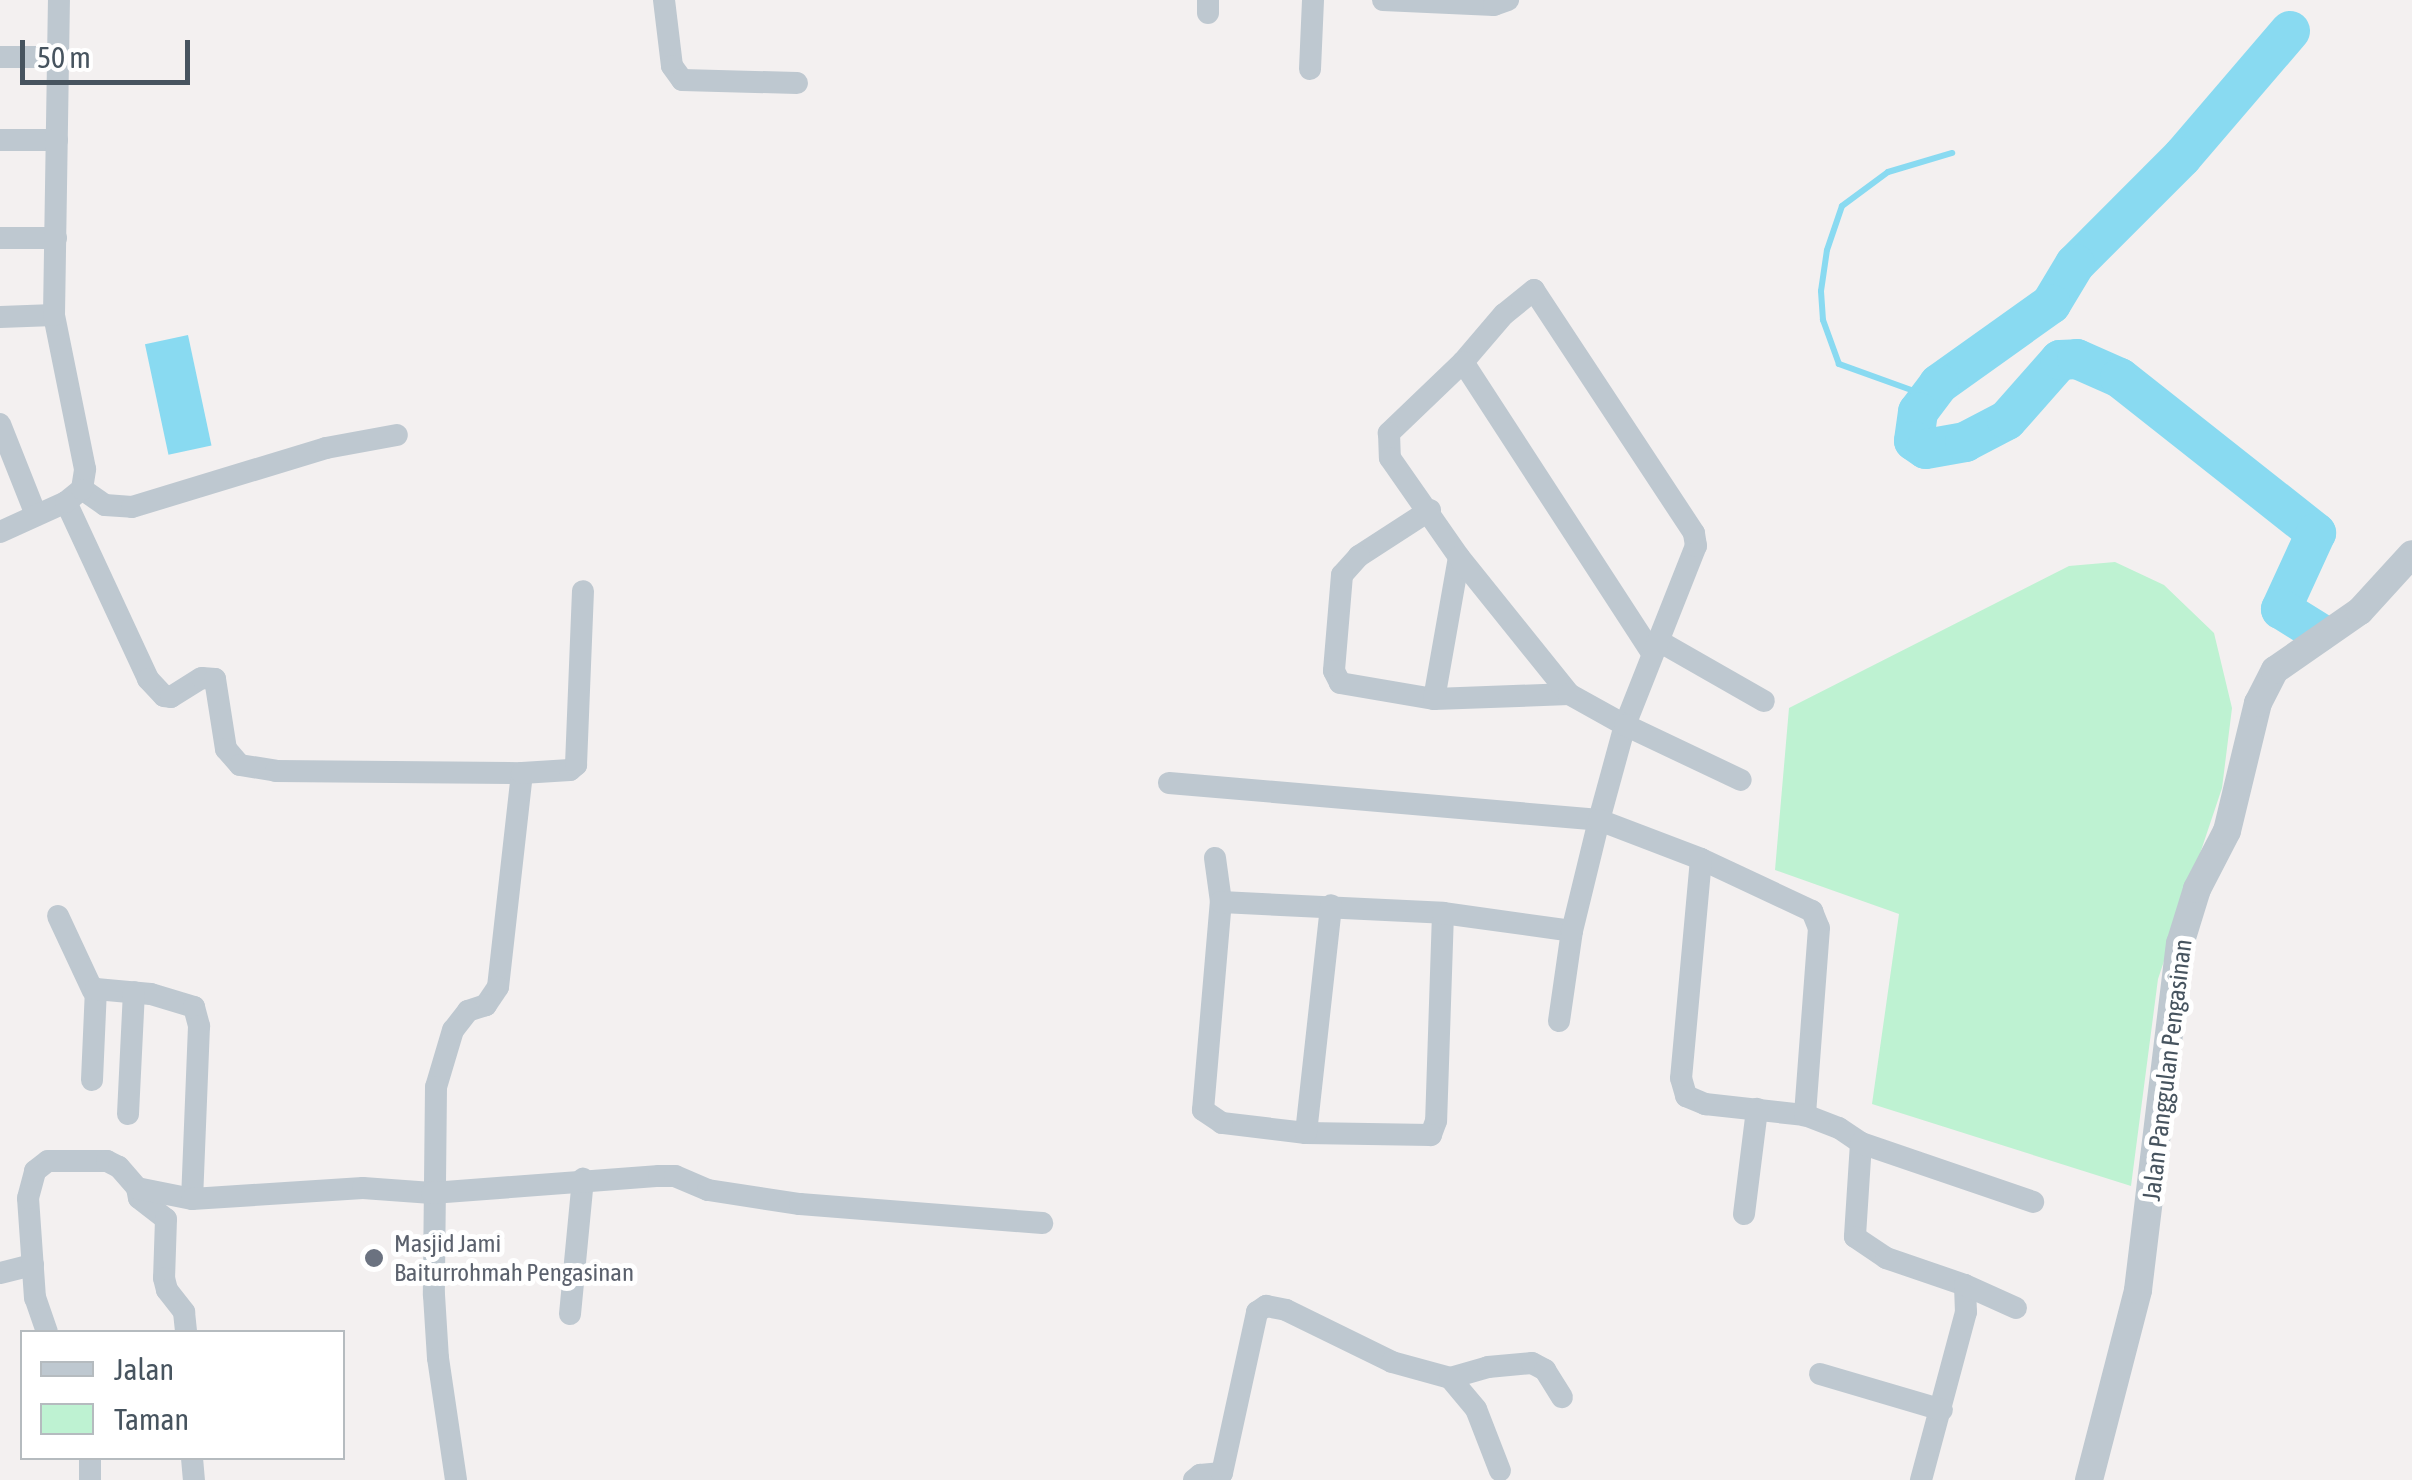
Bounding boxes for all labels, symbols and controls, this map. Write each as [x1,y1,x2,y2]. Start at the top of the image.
scale bar [25,20,195,82]
text: 50 m [37,40,91,74]
street label: Jalan Panggulan Pengasinan [2136,937,2198,1203]
place label: Masjid Jami Baiturrohmah Pengasinan [394,1229,634,1288]
marker: Masjid Jami Baiturrohmah Pengasinan [363,1247,385,1269]
legend [20,1330,345,1460]
text: Jalan [114,1352,174,1386]
text: Taman [114,1402,189,1436]

